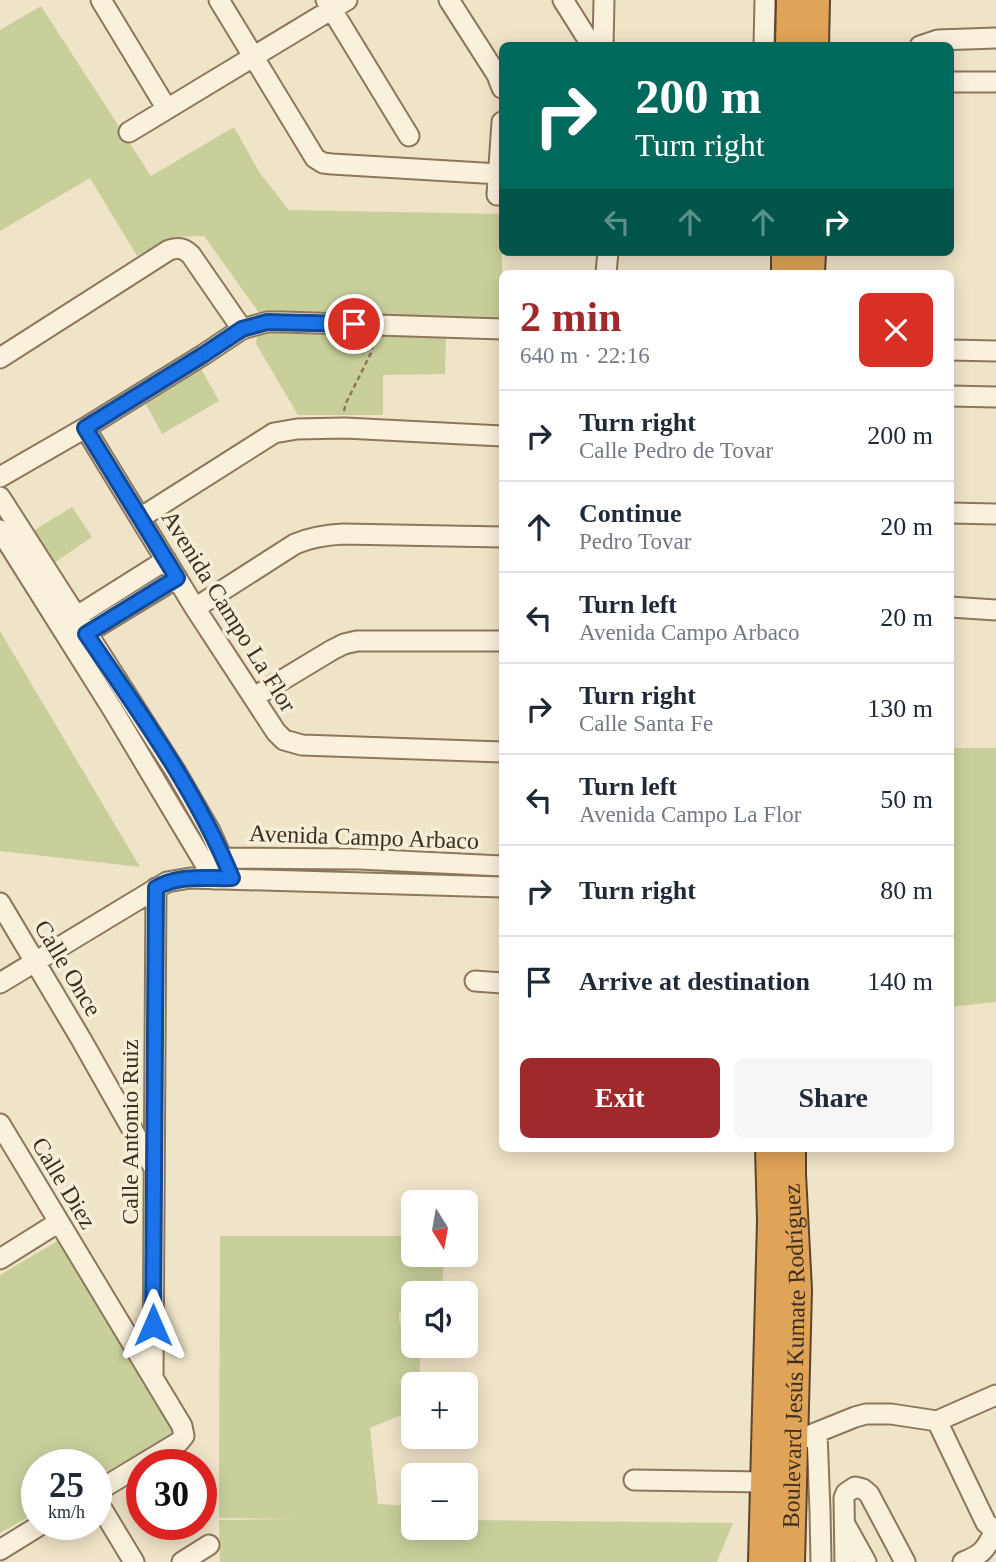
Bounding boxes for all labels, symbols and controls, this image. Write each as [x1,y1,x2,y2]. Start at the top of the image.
text: 200 m [635,69,762,124]
icon: right [520,70,611,161]
text: Turn right [635,127,765,163]
icon: left [598,203,636,241]
icon: ahead [671,203,709,241]
icon: ahead [744,203,782,241]
icon: right [817,203,855,241]
button: close [859,293,933,367]
pin [324,294,384,354]
text: 2 min [520,294,622,340]
icon: arrive [335,305,373,343]
text: 640 m · 22:16 [520,343,650,368]
text: Turn right [579,408,696,437]
icon: right [520,417,558,455]
text: 200 m [867,421,933,450]
text: Calle Pedro de Tovar [579,438,773,463]
text: Continue [579,499,682,528]
street label: Avenida Campo La Flor [156,506,302,716]
icon: ahead [520,508,558,546]
text: 20 m [880,512,933,541]
text: Pedro Tovar [579,529,691,554]
text: Turn left [579,590,677,619]
icon: left [520,599,558,637]
text: 20 m [880,603,933,632]
text: Avenida Campo Arbaco [579,620,800,645]
text: Turn right [579,681,696,710]
icon: right [520,690,558,728]
text: 130 m [867,694,933,723]
text: Calle Santa Fe [579,711,713,736]
text: Turn left [579,772,677,801]
icon: left [520,781,558,819]
text: 50 m [880,785,933,814]
text: Avenida Campo La Flor [579,802,802,827]
street label: Avenida Campo Arbaco [249,820,479,854]
icon: right [520,872,558,910]
text: Turn right [579,876,696,905]
text: 80 m [880,876,933,905]
street label: Calle Once [29,915,107,1021]
icon: arrive [520,963,558,1001]
text: Arrive at destination [579,967,810,996]
text: 140 m [867,967,933,996]
street label: Calle Antonio Ruiz [117,1039,143,1225]
button: Exit [520,1058,720,1138]
button: Share [734,1058,933,1138]
street label: Calle Diez [27,1133,101,1233]
street label: Boulevard Jesús Kumate Rodríguez [778,1183,810,1529]
north arrow [401,1190,478,1267]
map controls [401,1190,478,1540]
button: sound [401,1281,478,1358]
position arrow [116,1288,190,1362]
button: + [401,1372,478,1449]
speed limit sign: 30 [126,1449,217,1540]
button: − [401,1463,478,1540]
text: 25 [49,1466,84,1505]
text: km/h [48,1502,85,1522]

